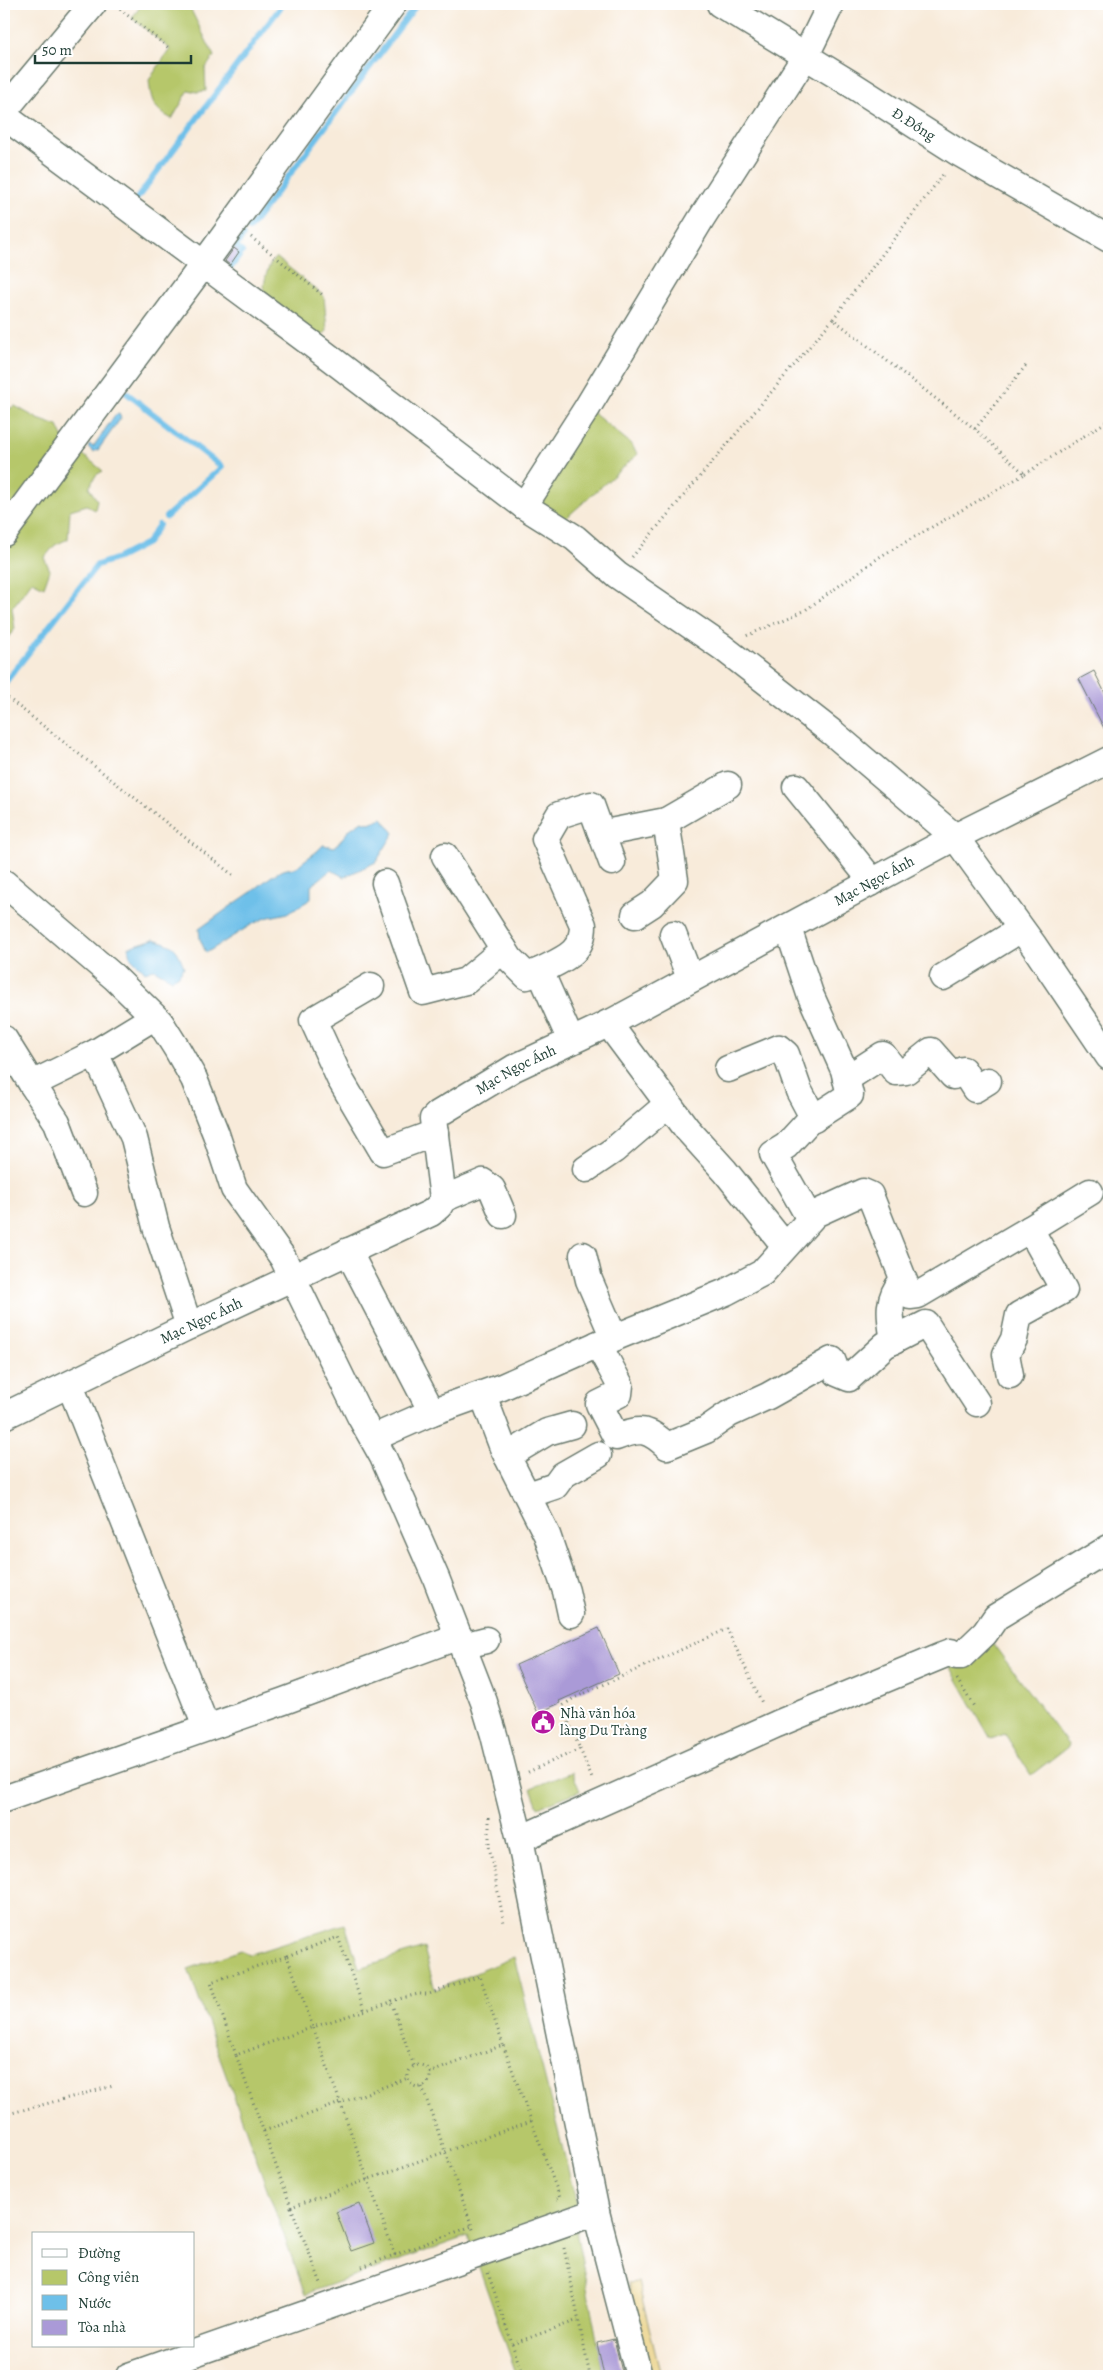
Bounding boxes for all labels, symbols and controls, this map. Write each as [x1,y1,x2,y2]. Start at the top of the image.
scale bar [35,32,191,64]
text: 50 m [42,40,72,60]
street label: Đ.Đồng [888,103,940,146]
street label: Mạc Ngọc Ánh [830,851,918,910]
street label: Mạc Ngọc Ánh [472,1040,559,1099]
street label: Mạc Ngọc Ánh [157,1293,245,1349]
place label: Nhà văn hóa làng Du Tràng [560,1703,648,1740]
public building icon: Nhà văn hóa làng Du Tràng [530,1709,556,1735]
legend [32,2232,195,2348]
text: Đường [78,2243,121,2263]
text: Công viên [78,2267,139,2287]
text: Nước [78,2293,111,2313]
text: Tòa nhà [78,2317,126,2337]

